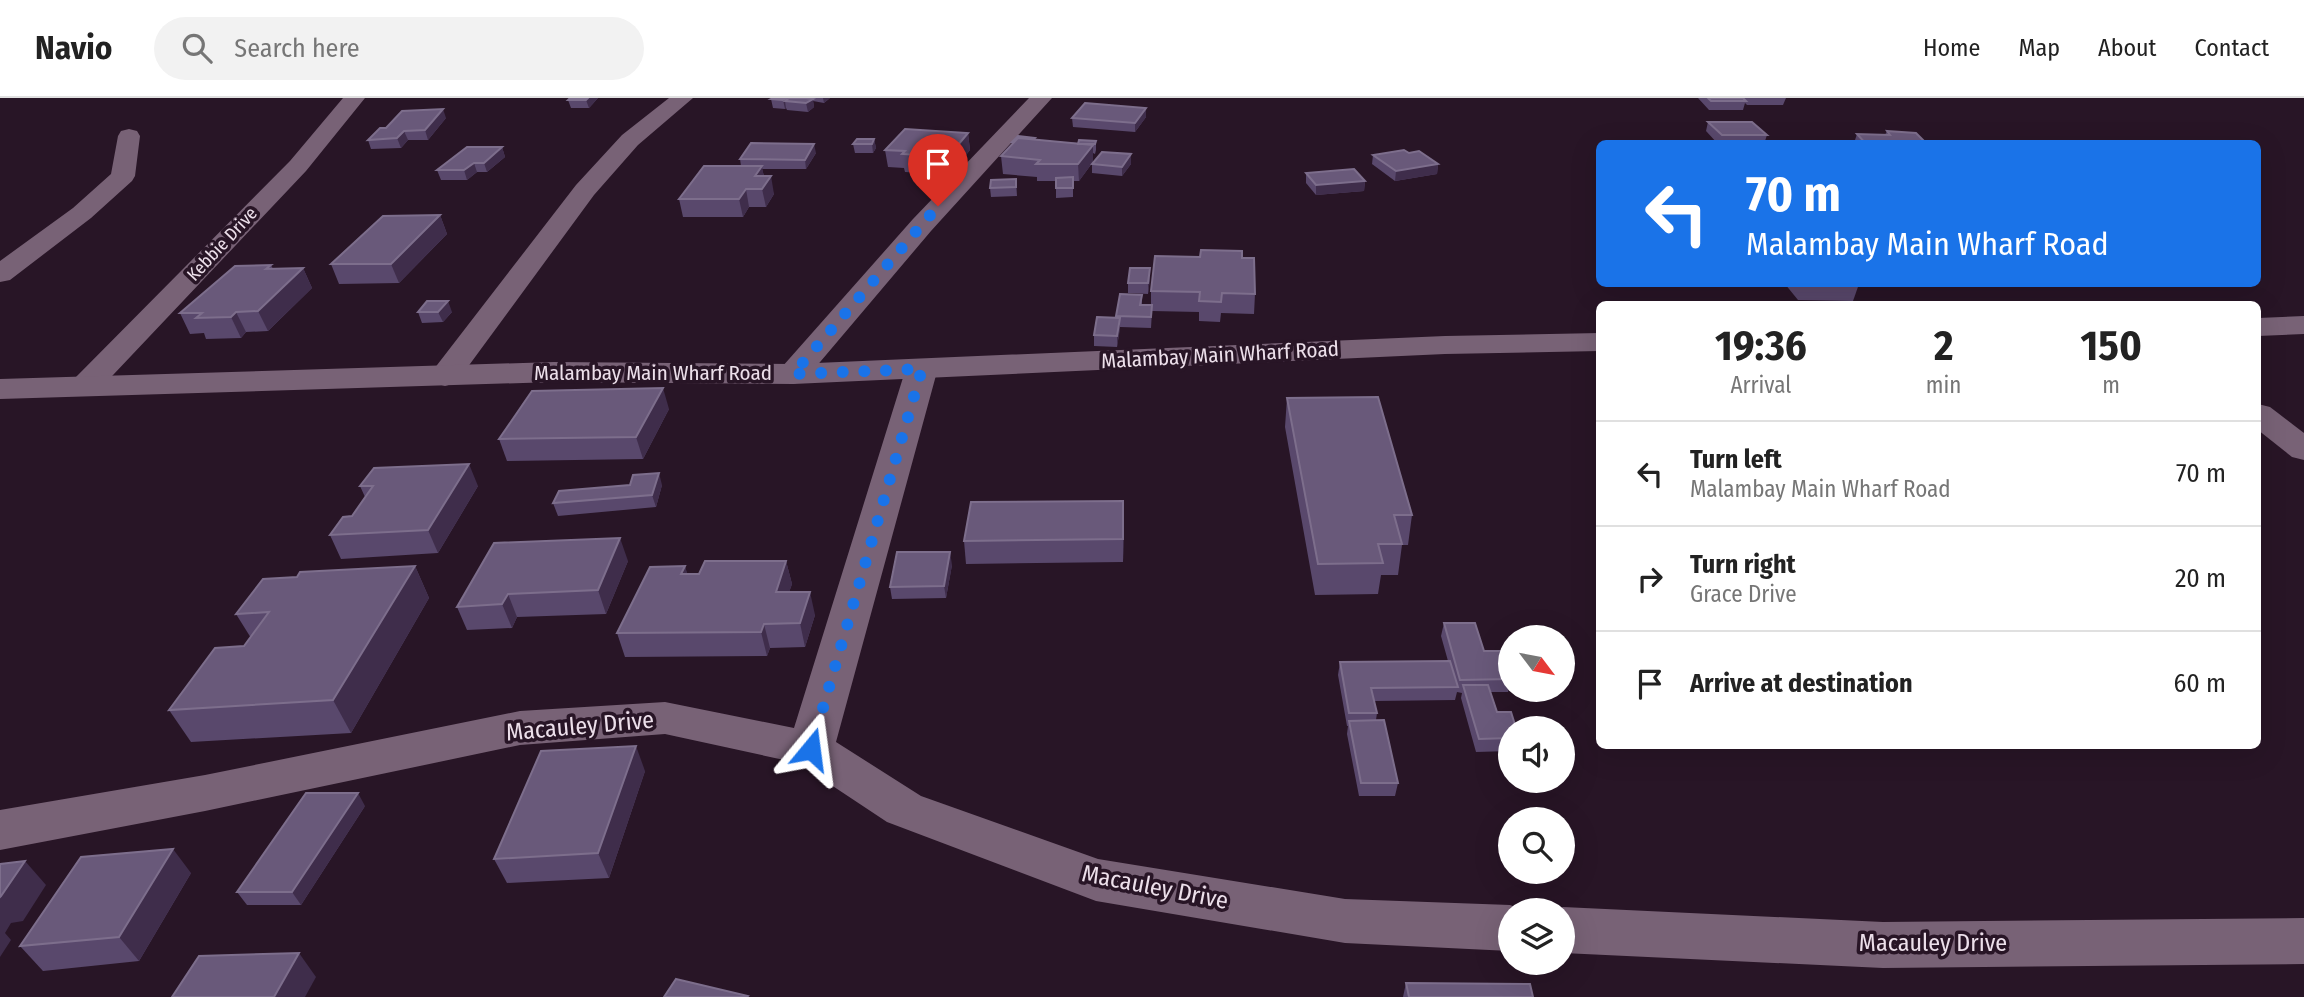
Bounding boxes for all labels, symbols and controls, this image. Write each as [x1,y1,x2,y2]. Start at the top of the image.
search box [154,17,644,80]
text: Navio [35,28,112,68]
icon: search [178,29,216,67]
text: Search here [234,33,360,64]
text: Home [1923,34,1980,62]
text: Map [2018,34,2060,62]
text: About [2098,34,2156,62]
text: Contact [2194,34,2269,62]
pin [908,134,968,206]
icon: arrive [919,145,957,183]
text: 70 m [1746,165,1841,224]
icon: left [1631,168,1722,259]
street label: Kebbie Drive [182,202,262,286]
text: Malambay Main Wharf Road [1746,225,2109,263]
text: 19:36 [1715,321,1807,371]
text: 2 [1934,321,1953,371]
text: 150 [2081,321,2142,371]
street label: Malambay Main Wharf Road [1100,336,1340,374]
street label: Malambay Main Wharf Road [534,360,772,386]
text: Arrival [1730,371,1791,399]
text: min [1926,371,1961,399]
text: m [2102,371,2120,399]
text: Turn left [1690,444,1782,475]
icon: left [1631,455,1669,493]
text: 70 m [2176,458,2226,489]
text: Malambay Main Wharf Road [1690,475,1951,503]
text: Turn right [1690,549,1796,580]
icon: right [1631,560,1669,598]
text: 20 m [2175,563,2226,594]
text: Grace Drive [1690,580,1797,608]
north arrow [1498,625,1575,702]
map controls [1498,625,1575,975]
icon: arrive [1631,665,1669,703]
text: Arrive at destination [1690,668,1913,699]
text: 60 m [2173,668,2226,699]
street label: Macauley Drive [505,706,655,746]
position arrow [774,712,848,786]
button: sound [1498,716,1575,793]
button: search [1498,807,1575,884]
street label: Macauley Drive [1080,859,1230,915]
button: layers [1498,898,1575,975]
street label: Macauley Drive [1859,929,2007,957]

